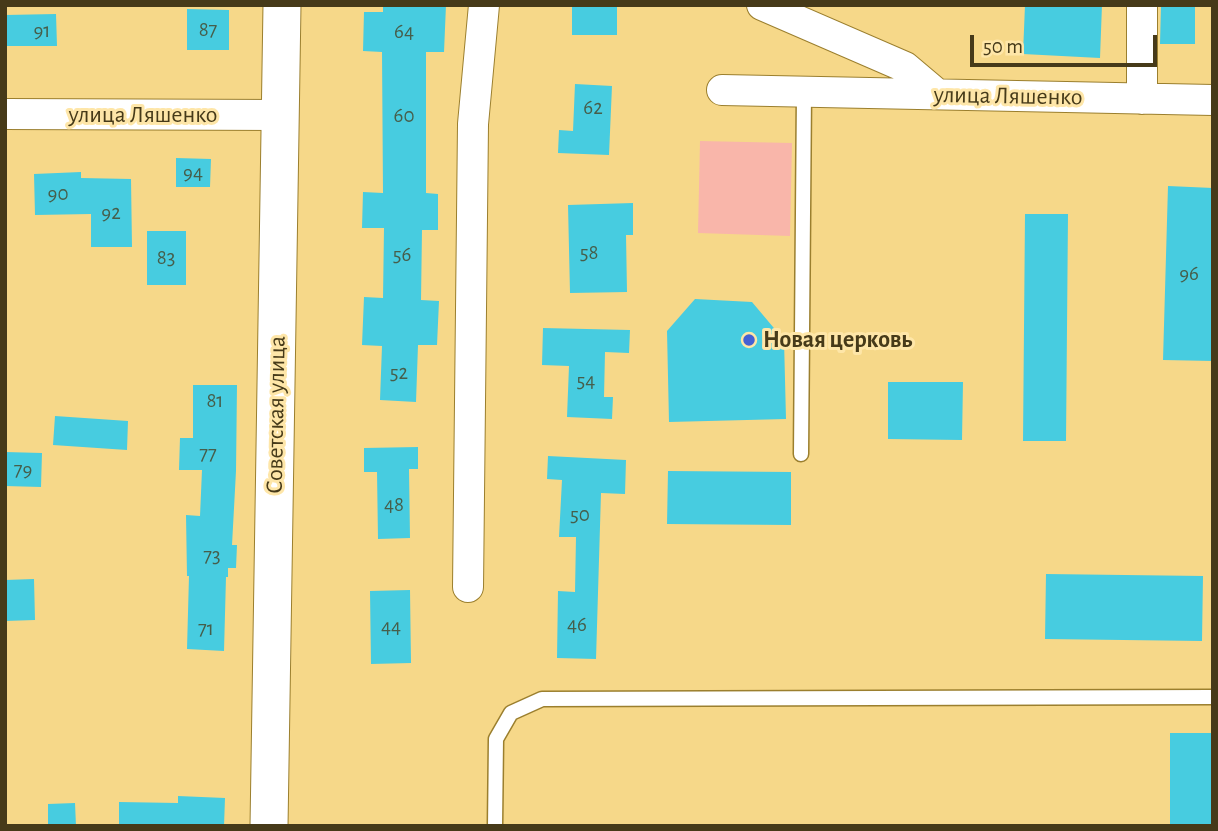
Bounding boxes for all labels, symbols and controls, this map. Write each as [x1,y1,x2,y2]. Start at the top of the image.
house number: 87 [199,17,217,43]
house number: 91 [33,18,51,44]
house number: 64 [394,19,414,45]
scale bar [973,21,1160,65]
text: 50 m [983,36,1023,57]
street label: улица Ляшенко [933,80,1083,112]
house number: 62 [583,95,603,121]
street label: улица Ляшенко [69,101,217,129]
house number: 60 [394,103,414,129]
house number: 94 [183,160,203,186]
house number: 90 [48,181,68,207]
house number: 92 [101,200,121,226]
house number: 58 [580,240,598,266]
house number: 56 [393,242,411,268]
house number: 83 [157,245,175,271]
house number: 96 [1179,261,1199,287]
place label: Новая церковь [763,326,912,354]
marker: Новая церковь [741,332,757,348]
street label: Советская улица [260,336,292,494]
house number: 52 [390,360,408,386]
house number: 54 [577,368,595,394]
house number: 81 [206,388,224,414]
house number: 77 [199,441,217,467]
house number: 79 [14,457,32,483]
house number: 48 [384,492,404,518]
house number: 50 [570,502,590,528]
house number: 73 [203,543,221,569]
house number: 46 [567,612,587,638]
house number: 44 [381,614,401,640]
house number: 71 [198,616,214,642]

